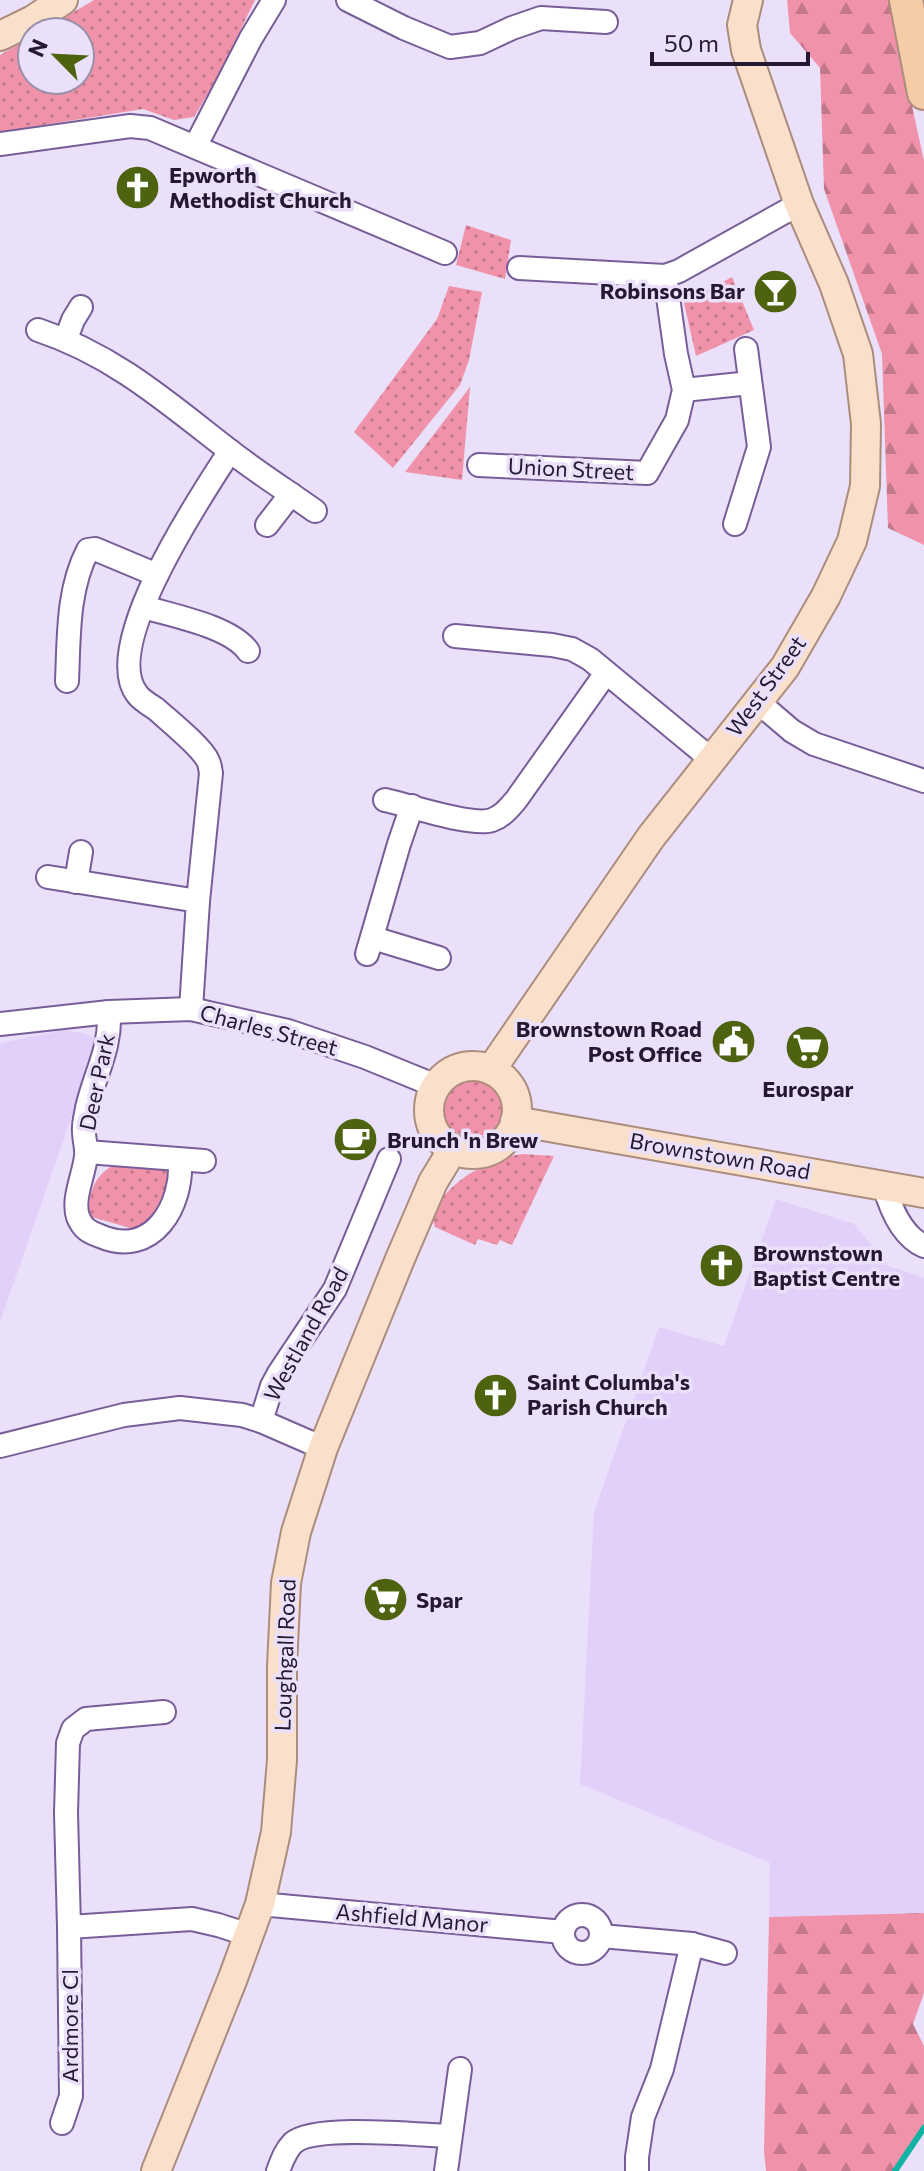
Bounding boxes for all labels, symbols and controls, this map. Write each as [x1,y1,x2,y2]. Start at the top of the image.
north arrow [16,16,96,96]
scale bar [652,16,808,66]
text: 50 m [664,28,719,57]
text: N [22,35,53,61]
place label: Epworth Methodist Church [169,161,352,213]
church icon: Epworth Methodist Church [114,164,162,212]
bar icon: Robinsons Bar [752,267,800,315]
place label: Robinsons Bar [600,277,745,304]
street label: Union Street [507,452,635,485]
street label: West Street [720,630,811,741]
street label: Charles Street [197,998,341,1061]
place label: Brownstown Road Post Office [516,1015,702,1067]
public building icon: Brownstown Road Post Office [709,1018,757,1066]
supermarket icon: Eurospar [784,1024,832,1072]
street label: Deer Park [73,1031,120,1133]
place label: Eurospar [762,1075,854,1102]
cafe icon: Brunch 'n Brew [332,1116,380,1164]
place label: Brunch 'n Brew [387,1126,538,1153]
street label: Brownstown Road [628,1126,813,1185]
place label: Brownstown Baptist Centre [753,1239,900,1291]
church icon: Brownstown Baptist Centre [698,1242,746,1290]
street label: Westland Road [258,1262,354,1406]
place label: Saint Columba's Parish Church [527,1368,690,1420]
church icon: Saint Columba's Parish Church [472,1371,520,1419]
supermarket icon: Spar [361,1576,409,1624]
street label: Loughgall Road [268,1578,301,1732]
place label: Spar [416,1586,463,1613]
street label: Ashfield Manor [335,1897,490,1938]
street label: Ardmore Cl [56,1969,83,2083]

